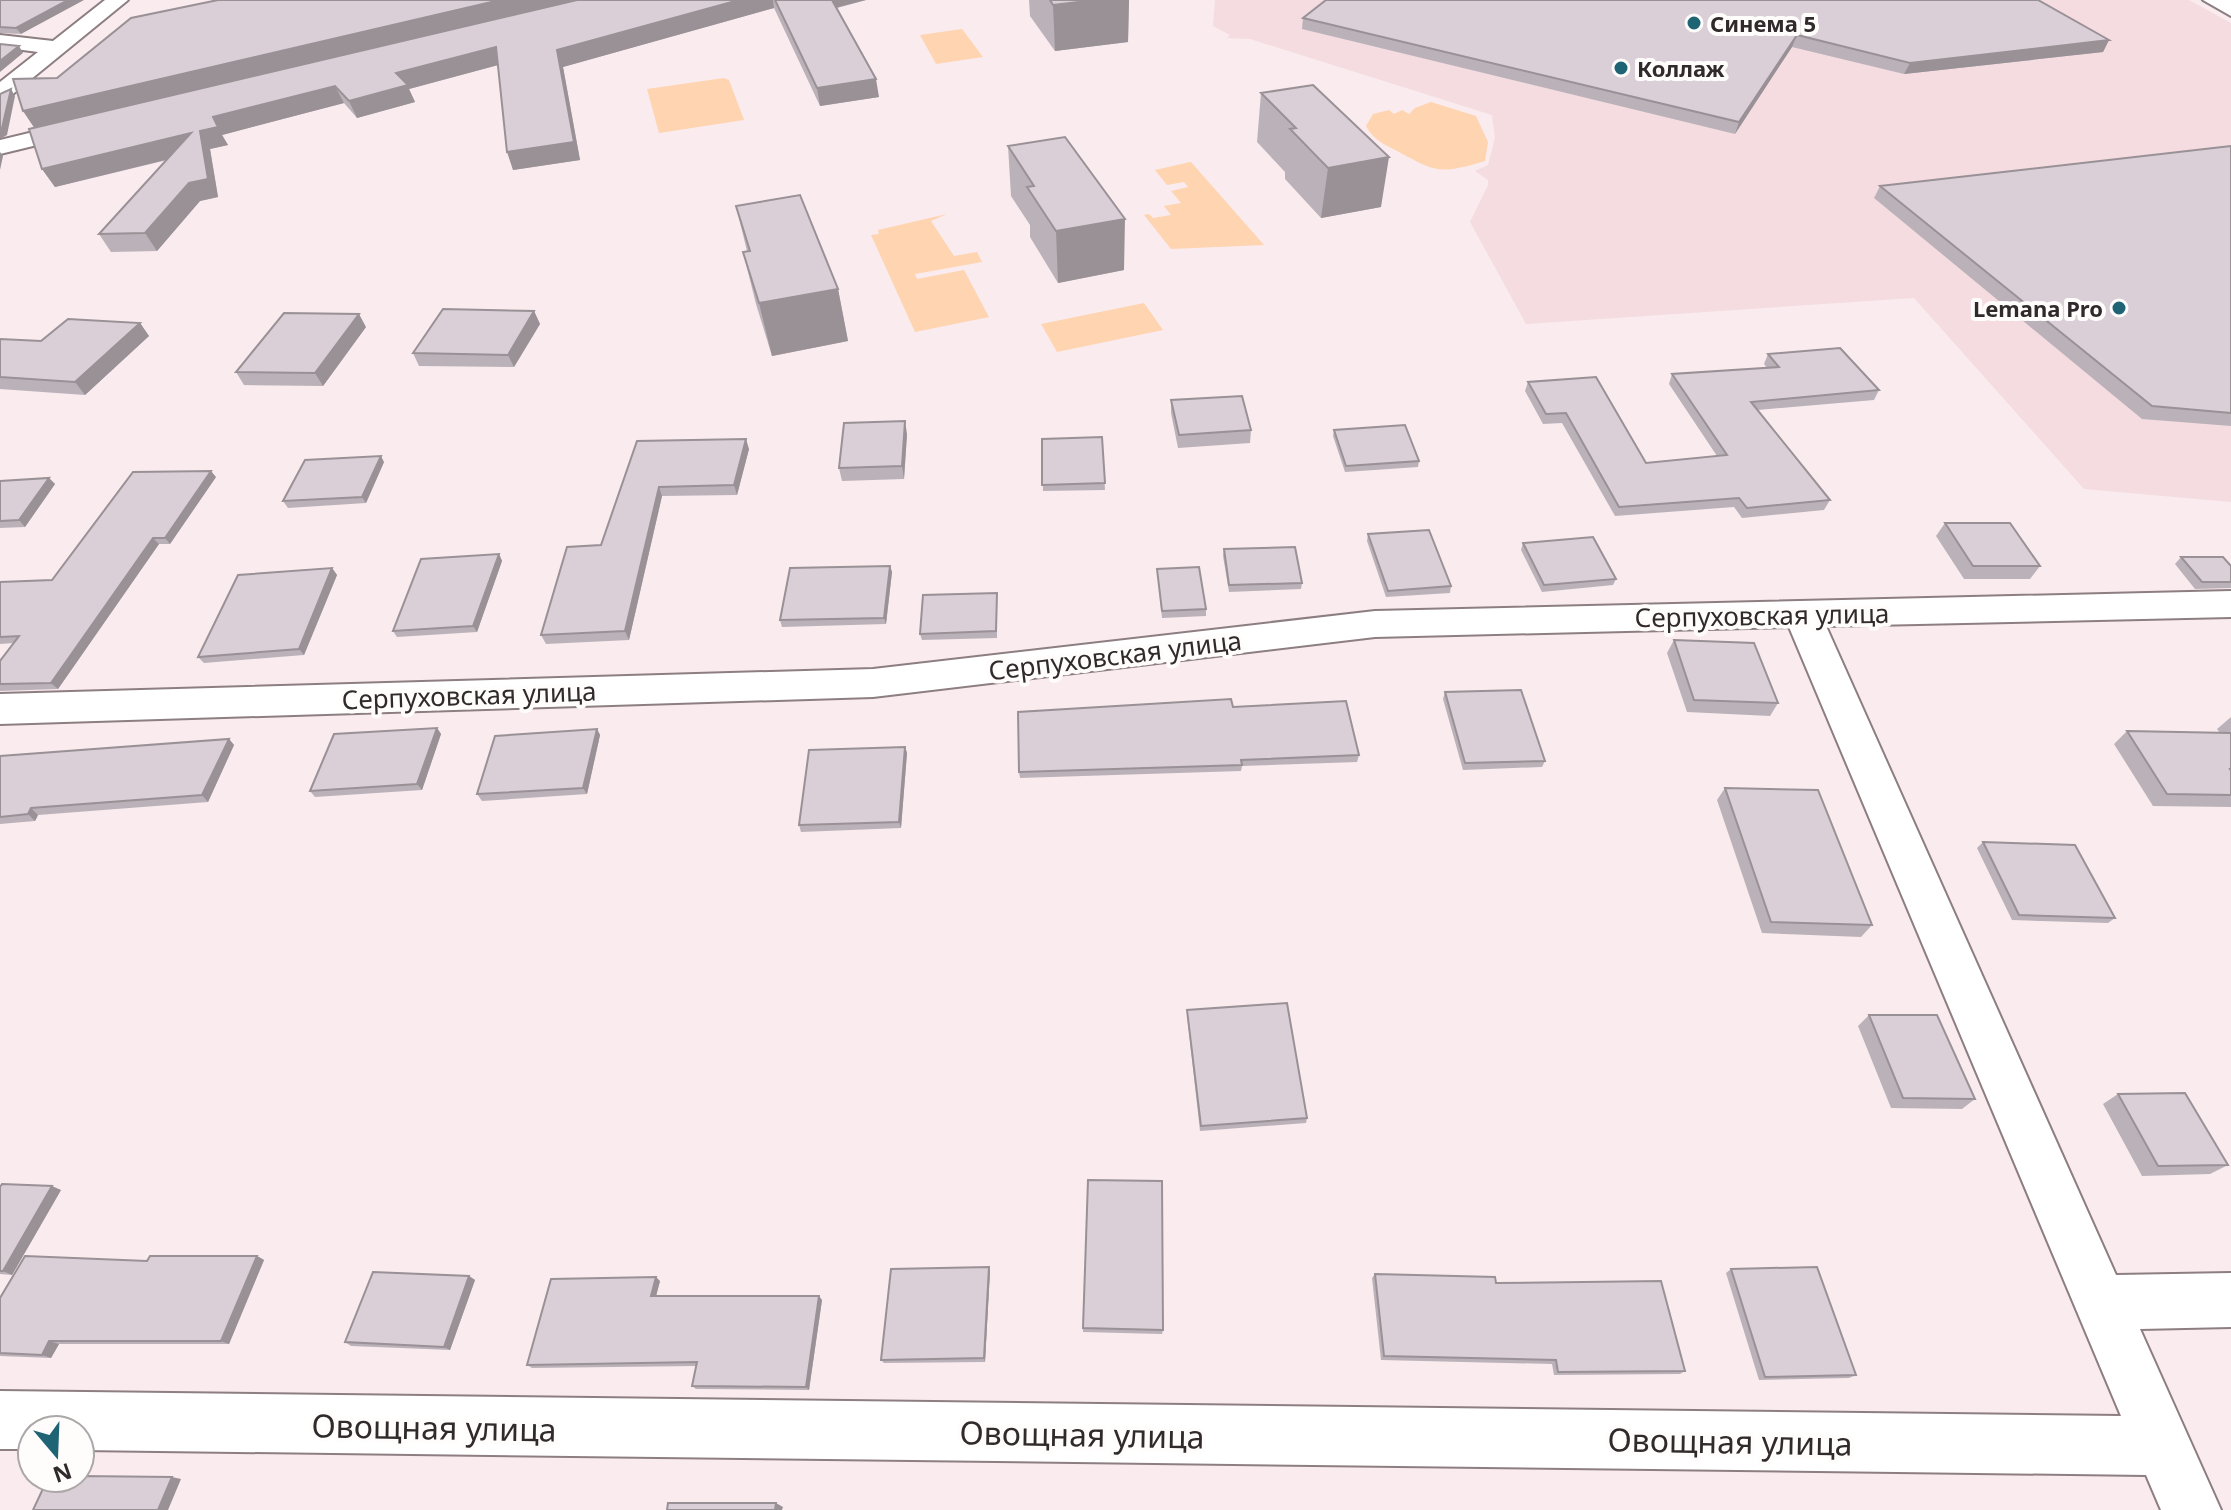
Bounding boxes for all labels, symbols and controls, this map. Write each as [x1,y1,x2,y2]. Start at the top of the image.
place label: Синема 5 [1710,8,1816,38]
marker: Синема 5 [1685,14,1703,32]
place label: Коллаж [1637,53,1725,83]
marker: Коллаж [1612,59,1630,77]
place label: Lemana Pro [1973,293,2103,323]
marker: Lemana Pro [2110,299,2128,317]
street label: Серпуховская улица [1634,595,1890,635]
street label: Серпуховская улица [986,622,1244,688]
street label: Серпуховская улица [341,673,597,717]
street label: Овощная улица [311,1403,557,1451]
street label: Овощная улица [959,1410,1205,1458]
north arrow [16,1414,96,1494]
street label: Овощная улица [1607,1417,1853,1465]
text: N [49,1457,76,1491]

